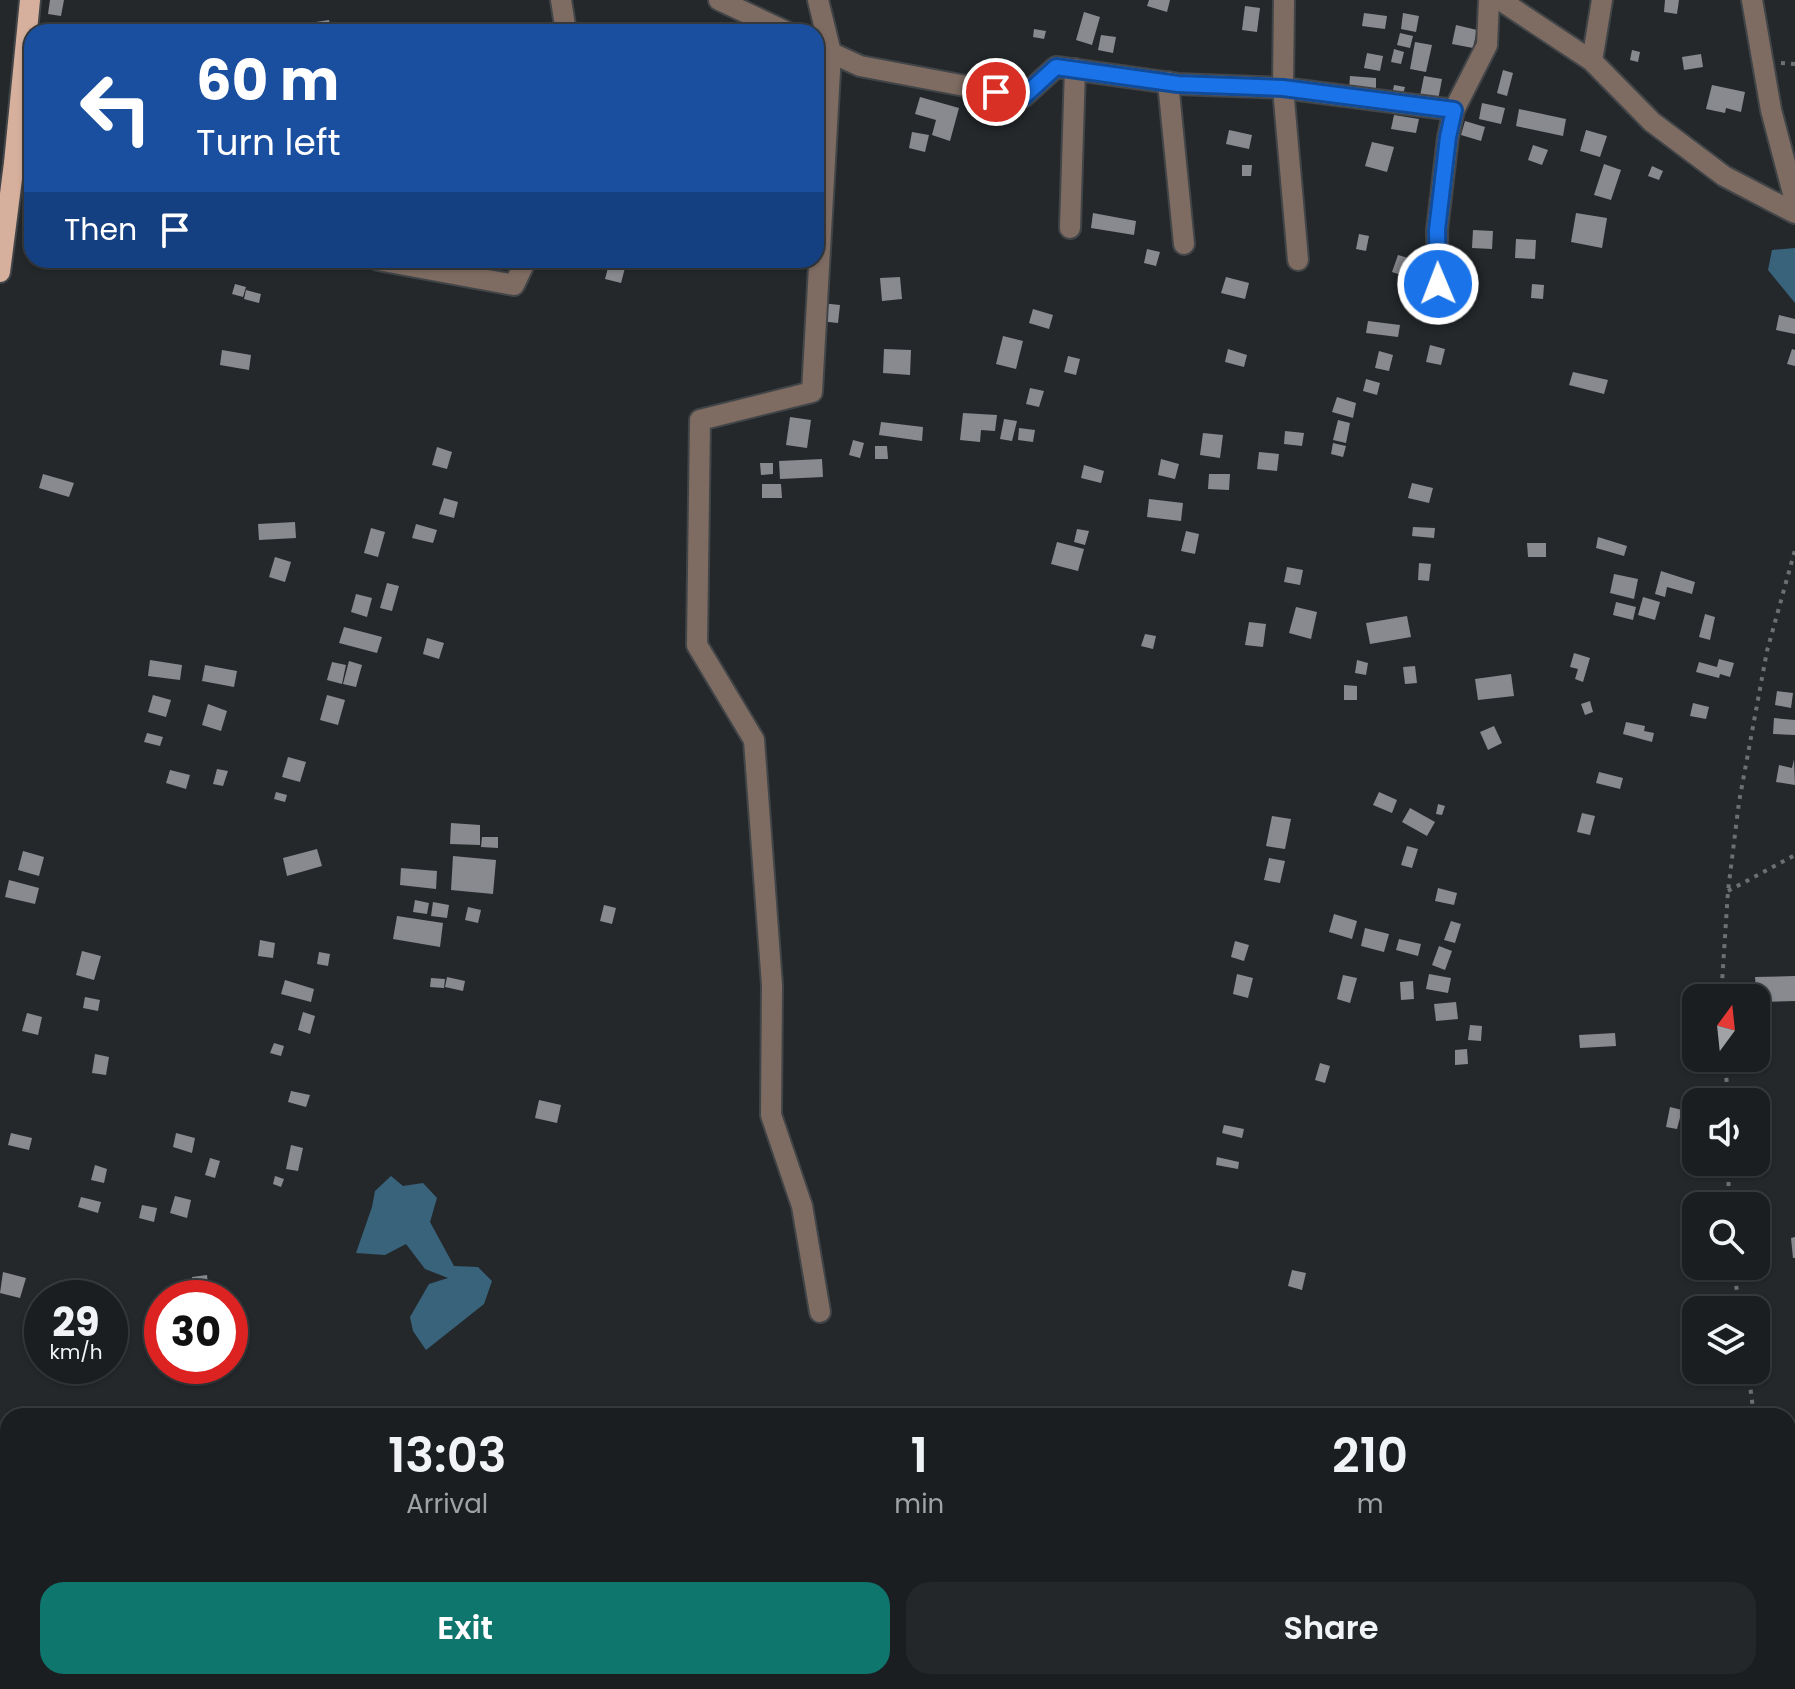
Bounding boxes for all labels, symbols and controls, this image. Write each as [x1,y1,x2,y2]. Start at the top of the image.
text: 60 m [196,41,339,120]
icon: left [64,56,168,160]
pin [962,58,1030,126]
icon: arrive [974,70,1018,114]
text: Turn left [196,117,341,168]
text: Then [64,208,137,251]
icon: arrive [153,208,197,252]
position arrow [1396,242,1480,326]
north arrow [1682,984,1770,1072]
map controls [1682,984,1770,1384]
button: sound [1682,1088,1770,1176]
button: search [1682,1192,1770,1280]
speed limit sign: 30 [144,1280,248,1384]
text: 29 [52,1294,100,1350]
button: layers [1682,1296,1770,1384]
text: km/h [49,1338,103,1366]
text: 13:03 [388,1422,506,1489]
text: 1 [911,1422,928,1489]
text: 210 [1332,1422,1408,1489]
text: Arrival [406,1486,488,1522]
text: min [894,1486,944,1522]
text: m [1357,1486,1383,1522]
button: Exit [40,1582,890,1674]
button: Share [906,1582,1756,1674]

